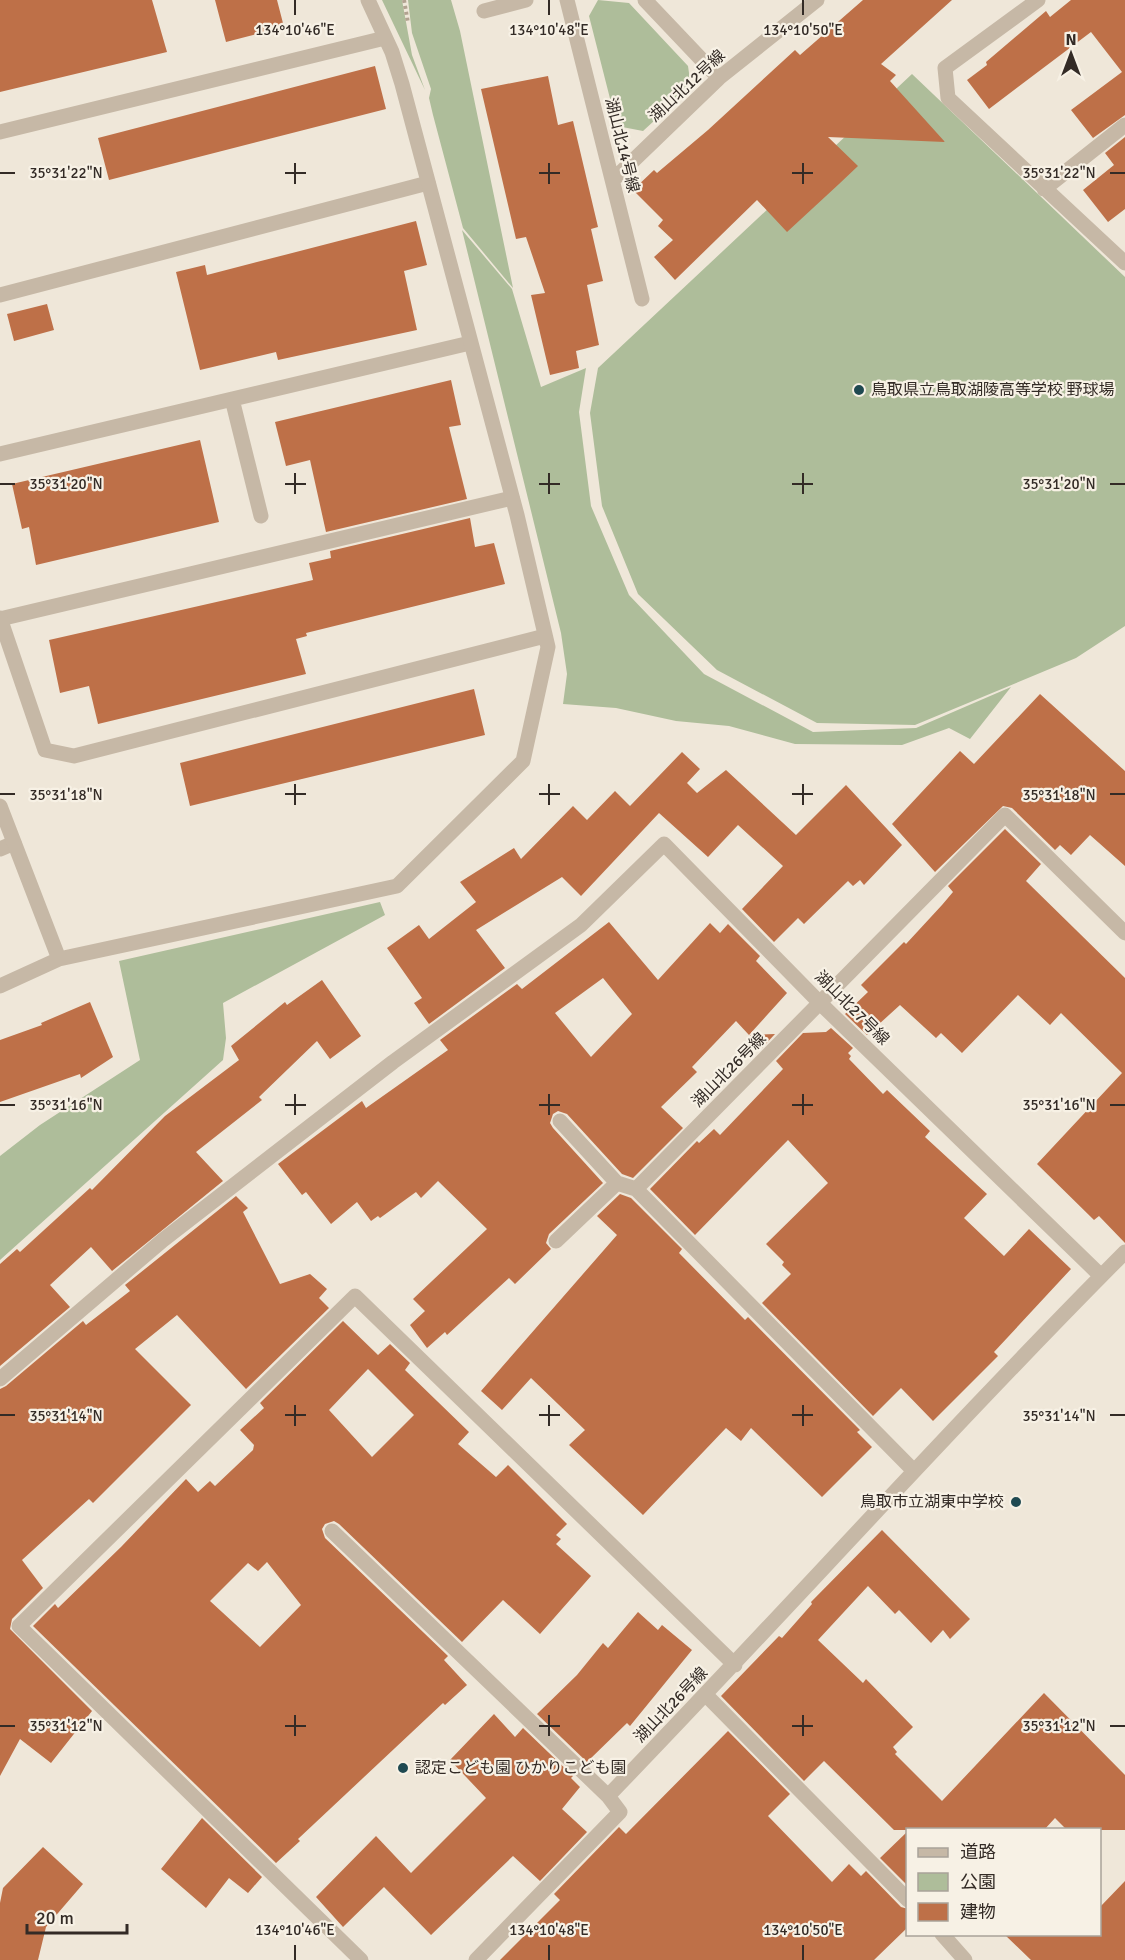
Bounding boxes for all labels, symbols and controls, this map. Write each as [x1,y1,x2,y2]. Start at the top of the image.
text: 134°10'46"E [255,21,335,39]
text: 134°10'48"E [509,21,589,39]
text: 134°10'50"E [763,21,843,39]
north arrow [1041,24,1101,84]
text: N [1065,30,1077,50]
street label: 湖山北12号線 [645,46,729,126]
street label: 湖山北14号線 [601,95,643,195]
text: 35°31'22"N [29,164,103,182]
text: 35°31'22"N [1022,164,1096,182]
place label: 鳥取県立鳥取湖陵高等学校 野球場 [871,380,1115,400]
marker: 鳥取県立鳥取湖陵高等学校 野球場 [852,383,866,397]
text: 35°31'20"N [29,475,103,493]
text: 35°31'20"N [1022,475,1096,493]
text: 35°31'18"N [29,786,103,804]
text: 35°31'18"N [1022,786,1096,804]
street label: 湖山北27号線 [811,967,893,1049]
street label: 湖山北26号線 [688,1029,770,1111]
text: 35°31'16"N [29,1096,103,1114]
text: 35°31'16"N [1022,1096,1096,1114]
text: 35°31'14"N [29,1407,103,1425]
text: 35°31'14"N [1022,1407,1096,1425]
place label: 鳥取市立湖東中学校 [860,1492,1004,1512]
marker: 鳥取市立湖東中学校 [1009,1495,1023,1509]
street label: 湖山北26号線 [630,1663,712,1747]
text: 35°31'12"N [29,1717,103,1735]
text: 35°31'12"N [1022,1717,1096,1735]
place label: 認定こども園 ひかりこども園 [415,1758,627,1778]
marker: 認定こども園 ひかりこども園 [396,1761,410,1775]
legend [906,1828,1101,1936]
text: 道路 [960,1841,996,1863]
text: 公園 [960,1871,996,1893]
scale bar [27,1897,128,1935]
text: 建物 [960,1901,996,1923]
text: 20 m [36,1907,74,1929]
text: 134°10'46"E [255,1921,335,1939]
text: 134°10'48"E [509,1921,589,1939]
text: 134°10'50"E [763,1921,843,1939]

